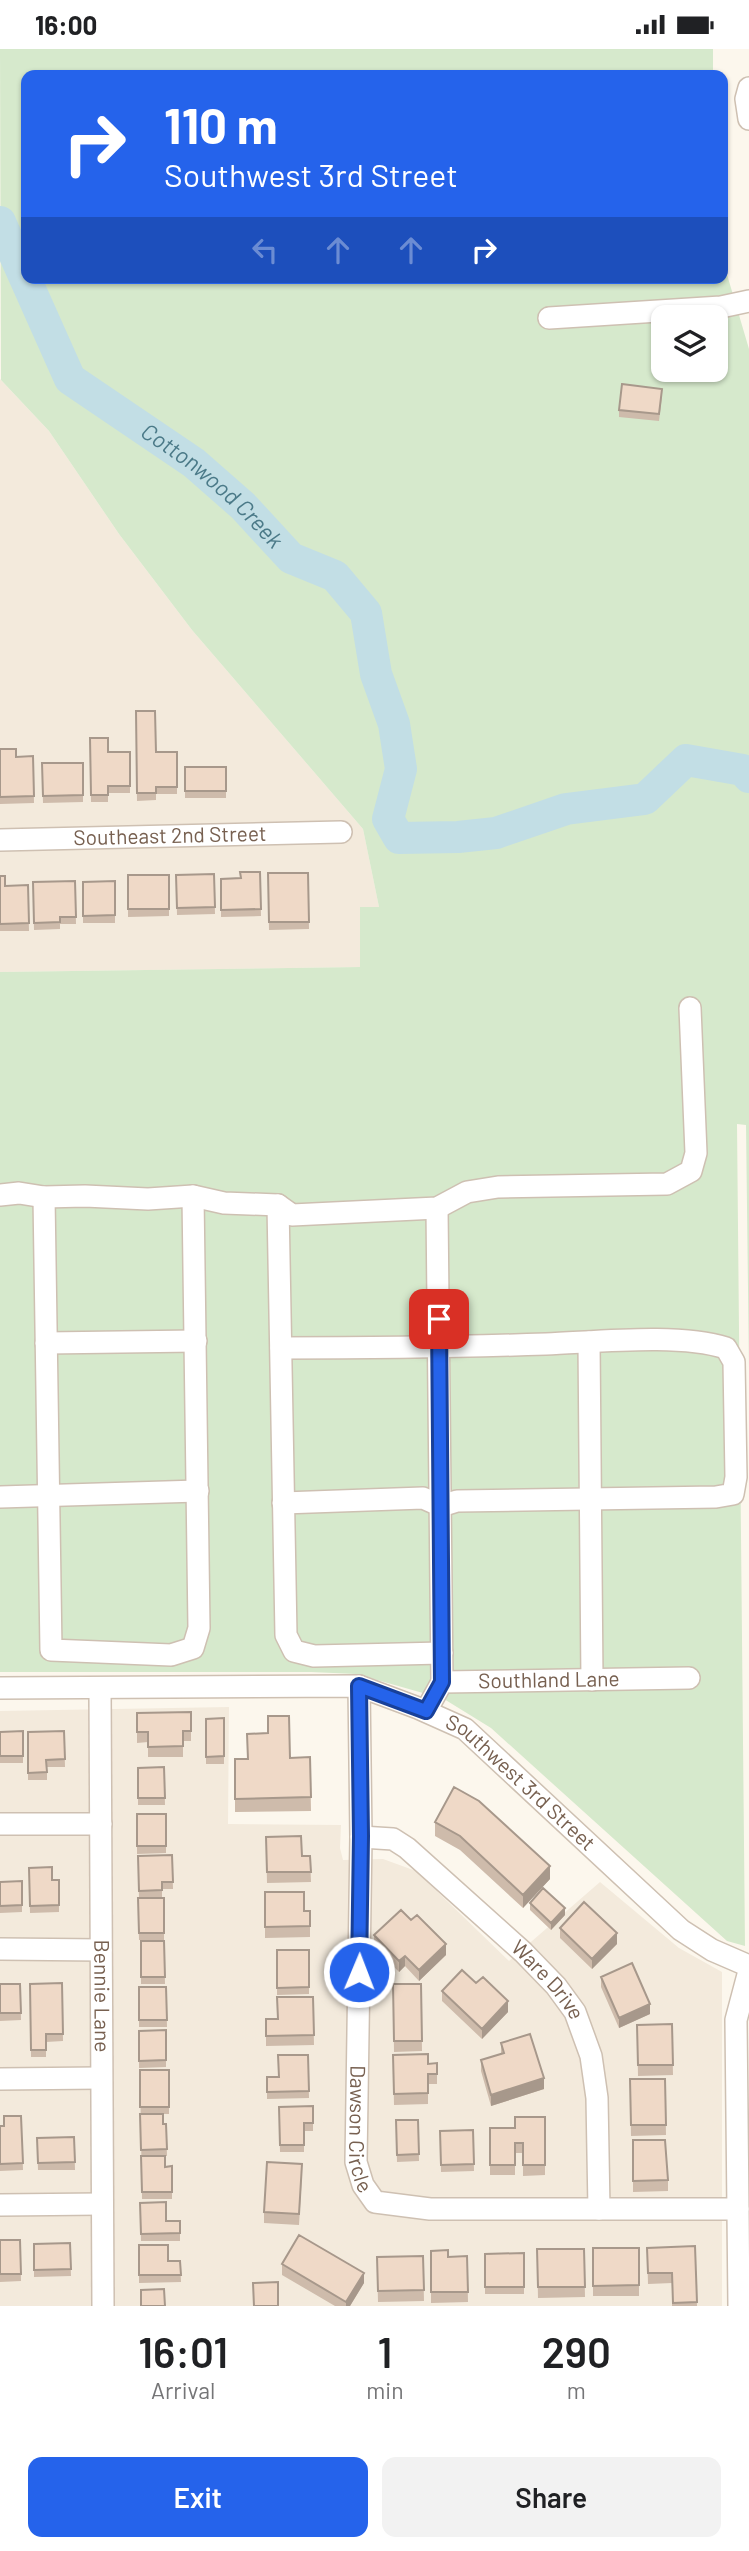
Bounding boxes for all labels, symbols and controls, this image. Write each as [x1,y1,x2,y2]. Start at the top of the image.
text: 16:00 [35,9,97,40]
text: 110 m [164,95,278,154]
icon: right [49,98,140,189]
text: Southwest 3rd Street [164,155,458,193]
icon: left [246,231,284,269]
icon: ahead [319,231,357,269]
icon: ahead [392,231,430,269]
icon: right [465,231,503,269]
map controls [651,305,728,382]
button: layers [651,305,728,382]
water label: Cottonwood Creek [136,416,290,553]
street label: Southeast 2nd Street [73,820,267,849]
pin [409,1289,469,1349]
icon: arrive [420,1300,458,1338]
street label: Southland Lane [478,1665,620,1692]
street label: Southwest 3rd Street [442,1708,601,1855]
street label: Ware Drive [507,1934,591,2022]
position arrow [322,1935,396,2009]
street label: Bennie Lane [90,1939,116,2052]
street label: Dawson Circle [344,2065,378,2197]
text: 16:01 [138,2326,228,2376]
text: 1 [377,2326,392,2376]
text: 290 [542,2326,611,2376]
text: Arrival [151,2376,215,2404]
text: min [366,2376,404,2404]
text: m [567,2376,586,2404]
button: Exit [28,2457,368,2537]
button: Share [382,2457,721,2537]

